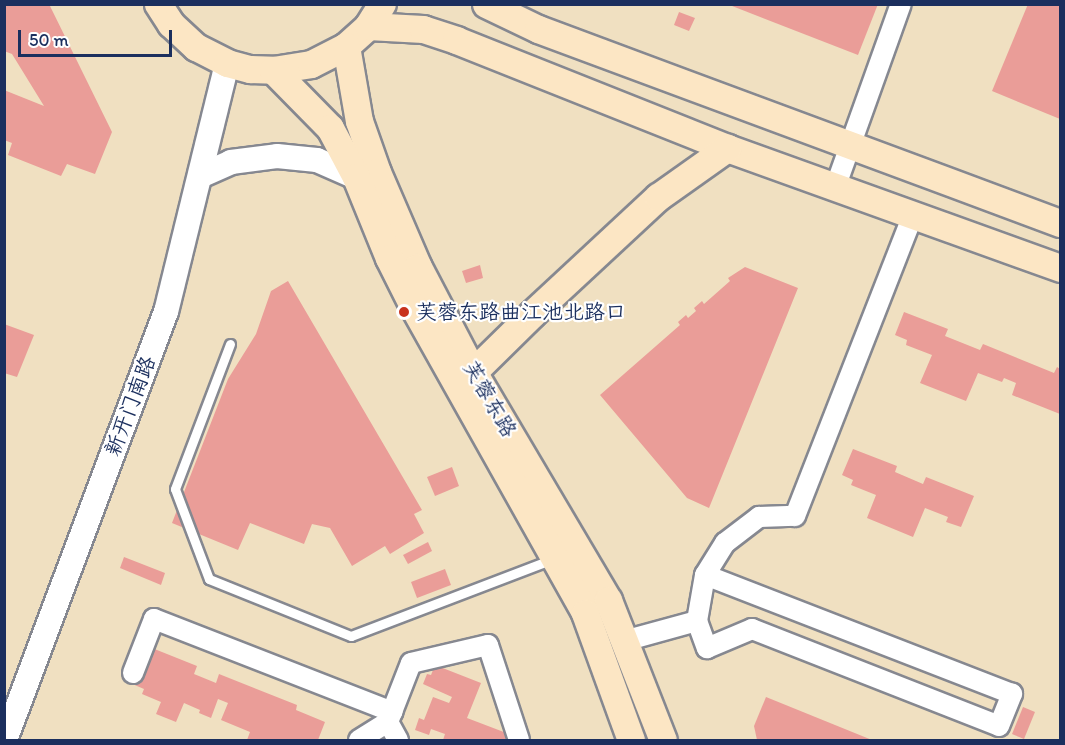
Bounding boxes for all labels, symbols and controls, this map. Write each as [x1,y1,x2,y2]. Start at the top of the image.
scale bar [21,18,176,56]
text: 50 m [29,29,69,51]
place label: 芙蓉东路曲江池北路口 [416,299,626,325]
marker: 芙蓉东路曲江池北路口 [397,305,411,319]
street label: 新开门南路 [99,352,161,460]
street label: 芙蓉东路 [458,356,522,442]

